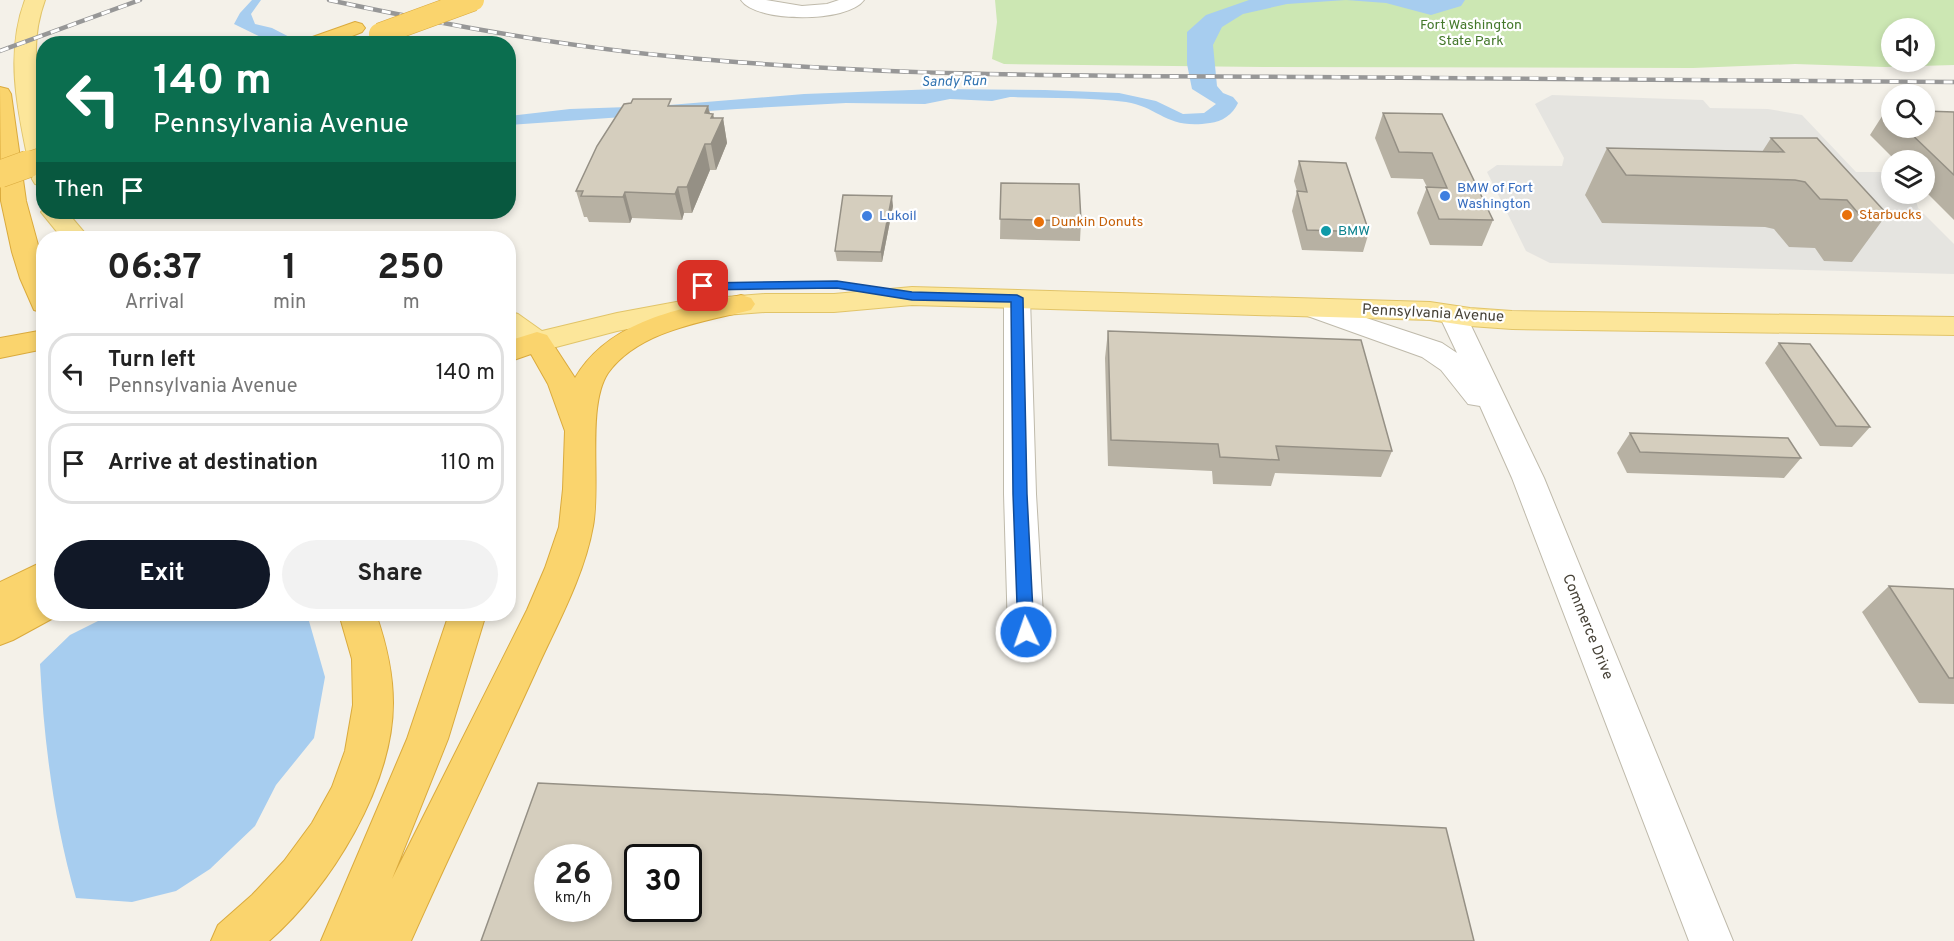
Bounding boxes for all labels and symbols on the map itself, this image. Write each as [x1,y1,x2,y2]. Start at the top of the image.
park label: Fort Washington State Park [1420,17,1522,50]
water label: Sandy Run [921,73,987,91]
place label: BMW of Fort Washington [1457,180,1533,213]
marker: BMW of Fort Washington [1438,189,1452,203]
place label: Starbucks [1859,207,1922,224]
place label: Lukoil [879,208,917,225]
marker: Starbucks [1840,208,1854,222]
marker: Lukoil [860,209,874,223]
place label: Dunkin Donuts [1051,214,1143,231]
marker: Dunkin Donuts [1032,215,1046,229]
place label: BMW [1338,223,1370,240]
marker: BMW [1319,224,1333,238]
pin [677,260,728,311]
street label: Pennsylvania Avenue [1362,301,1504,327]
street label: Commerce Drive [1557,571,1617,683]
position arrow [994,600,1058,664]
speed limit sign: 30 [624,844,702,922]

